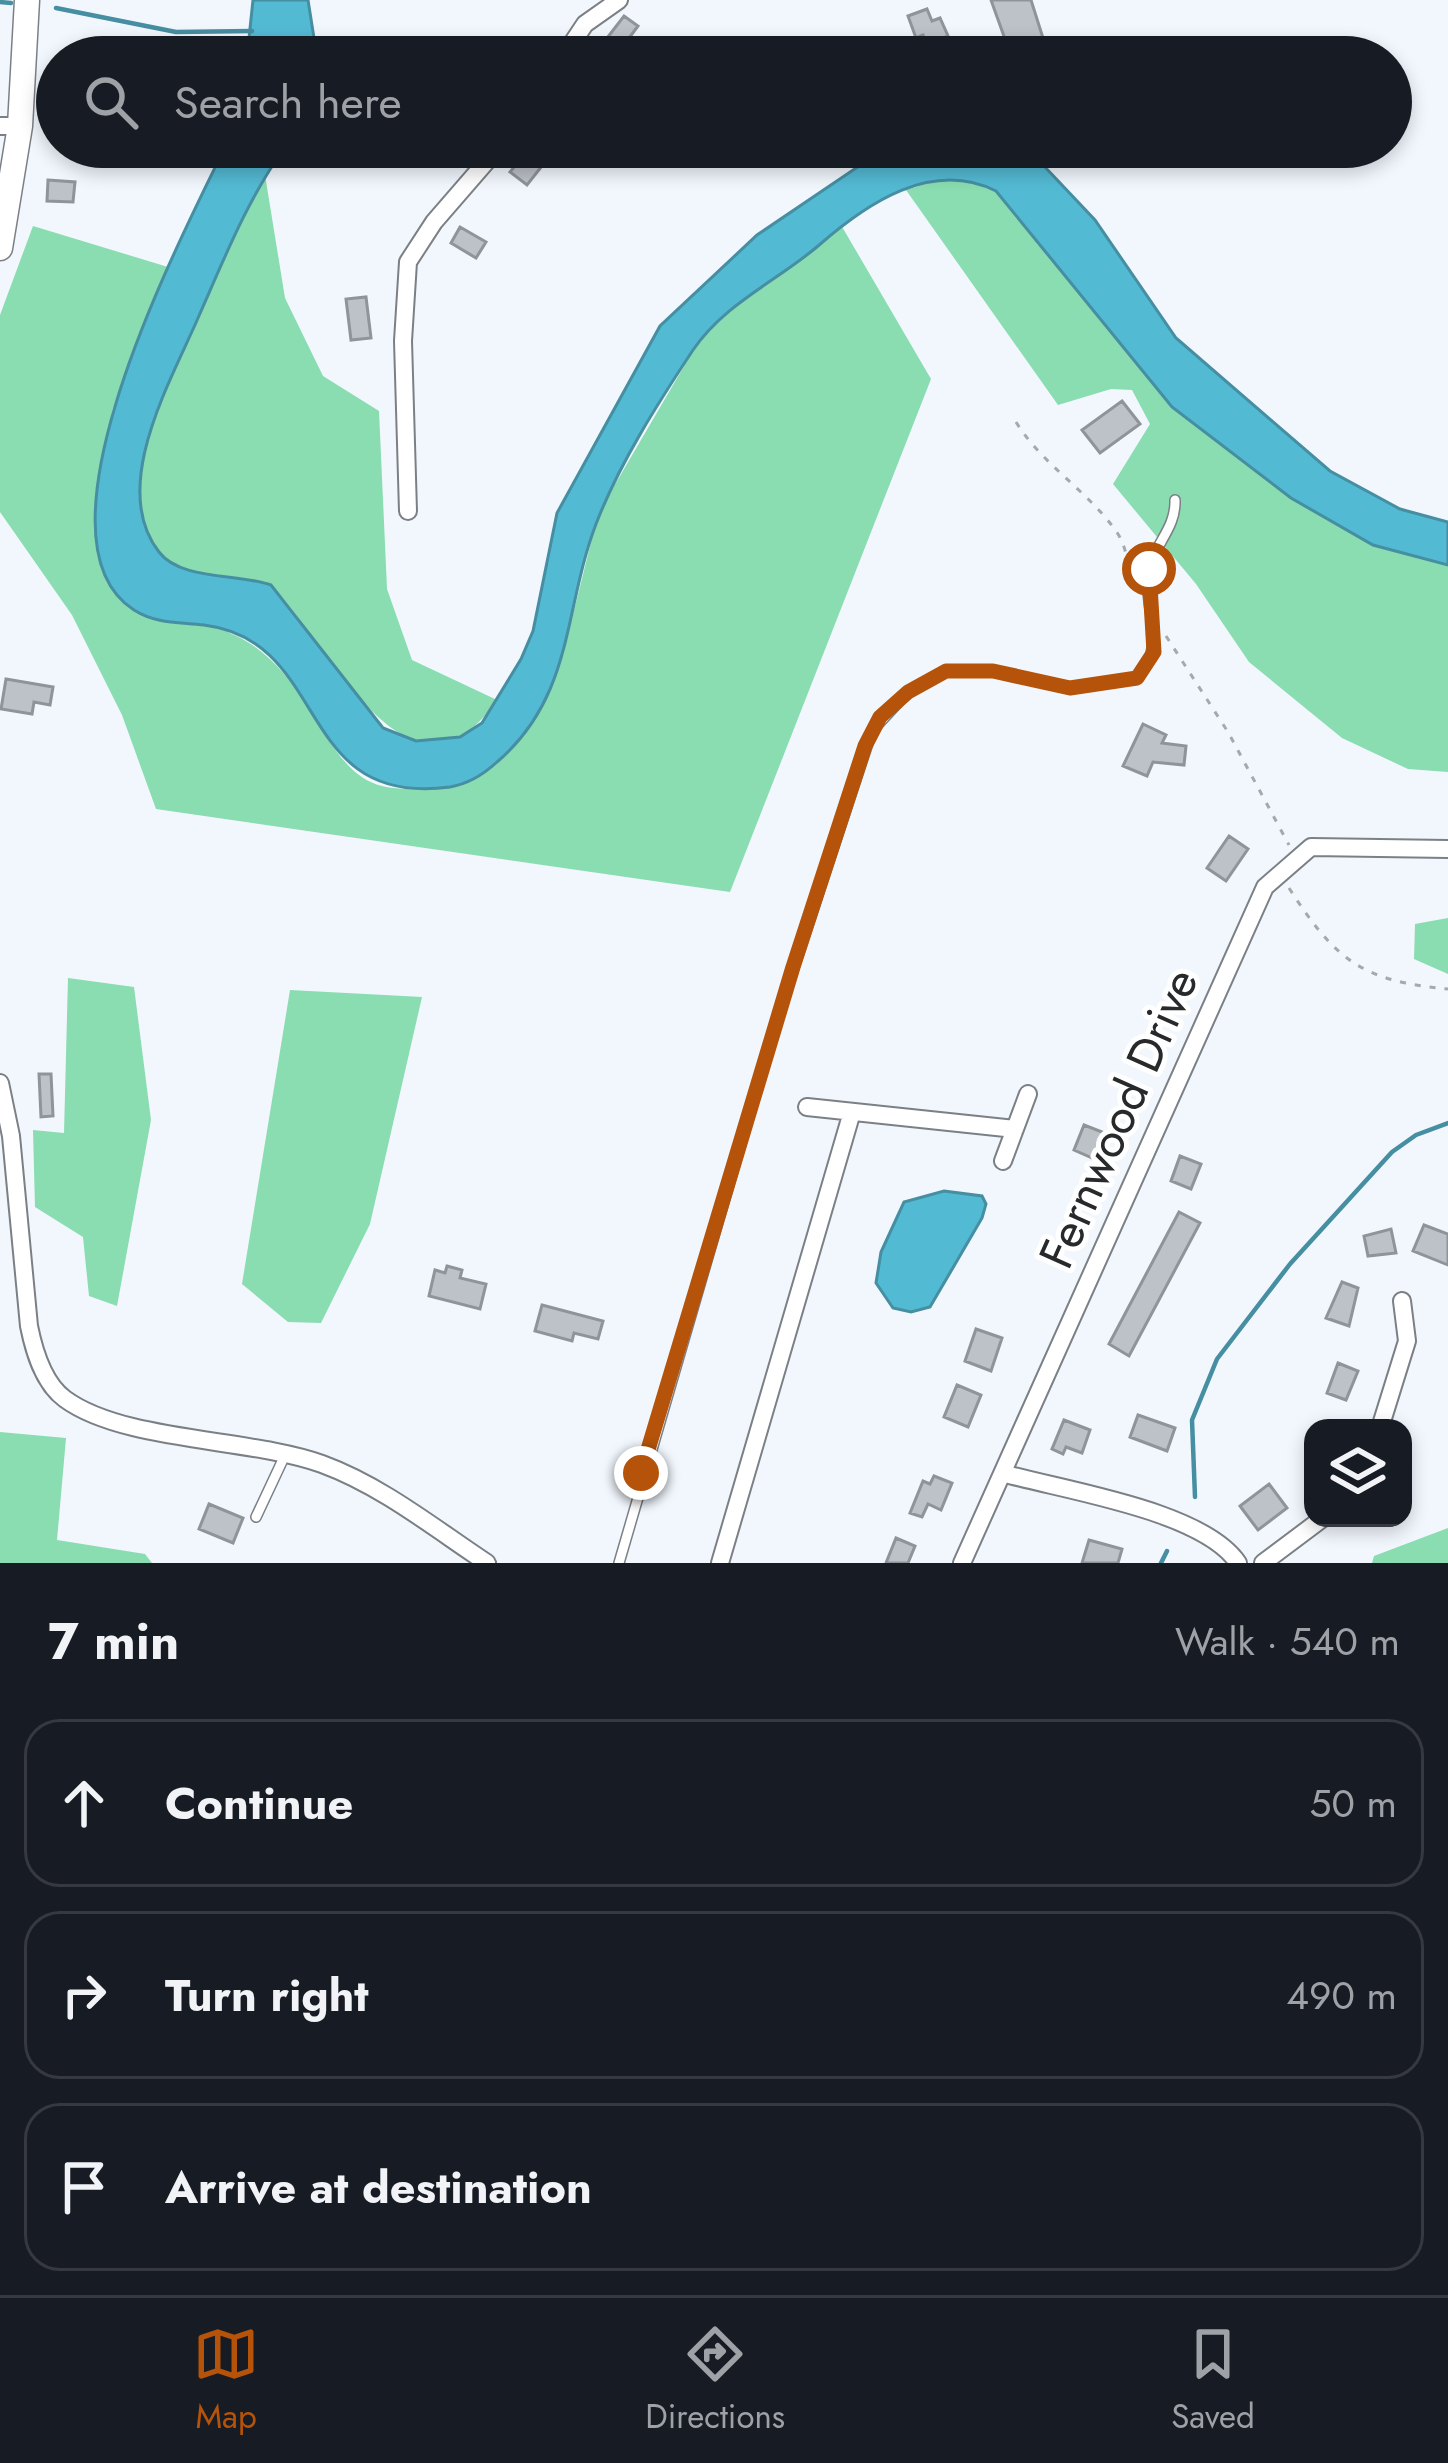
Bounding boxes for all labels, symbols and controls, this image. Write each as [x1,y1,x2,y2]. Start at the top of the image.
search box [36,36,1412,168]
icon: search [78,69,144,135]
text: Search here [174,70,402,135]
route start [1122,542,1176,596]
street label: Fernwood Drive [1022,957,1215,1279]
map controls [1304,1419,1412,1527]
button: layers [1304,1419,1412,1527]
route end [614,1446,668,1500]
text: 7 min [48,1604,179,1678]
text: Walk · 540 m [1175,1613,1400,1670]
icon: ahead [51,1770,117,1836]
text: Continue [165,1771,353,1836]
text: 50 m [1309,1775,1397,1832]
icon: right [51,1962,117,2028]
text: Turn right [165,1963,369,2028]
text: 490 m [1286,1967,1397,2024]
icon: arrive [51,2154,117,2220]
text: Arrive at destination [165,2155,592,2220]
tab: Map [193,2321,259,2440]
tab: Directions [645,2321,785,2440]
tab: Saved [1171,2321,1255,2440]

